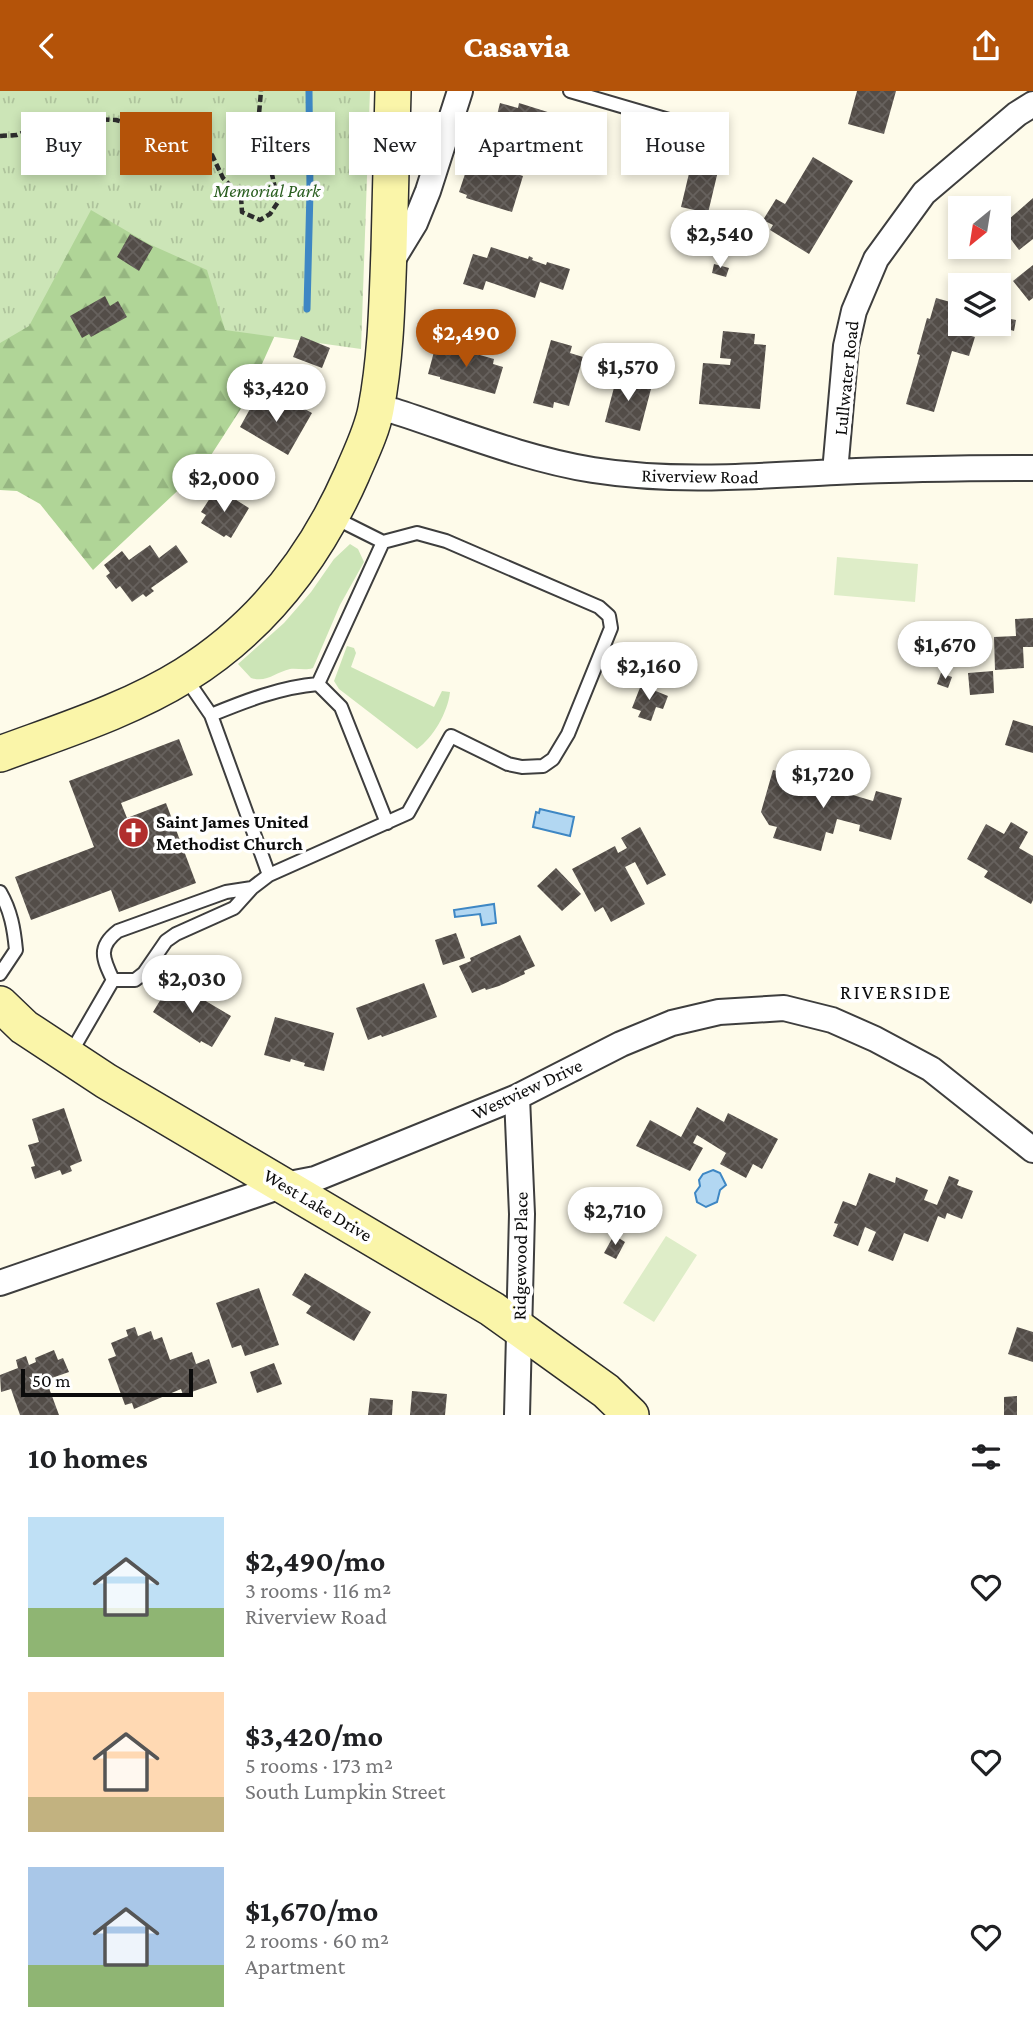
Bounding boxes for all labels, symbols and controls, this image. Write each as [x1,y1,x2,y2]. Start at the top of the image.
icon: back [28,27,66,65]
icon: share [967,27,1005,65]
text: Casavia [463,28,570,64]
chip: Buy [21,112,106,175]
chip: Rent [120,112,212,175]
chip: Filters [226,112,335,175]
chip: New [349,112,441,175]
chip: Apartment [455,112,607,175]
chip: House [621,112,729,175]
park label: Memorial Park [213,180,321,201]
north arrow [948,196,1012,259]
map controls [948,196,1011,336]
pin: $2,540 [663,211,777,270]
text: $2,540 [686,220,754,246]
button: layers [948,273,1011,336]
pin: $2,490 [409,309,523,369]
text: $2,490 [432,319,500,345]
street label: Lullwater Road [830,320,862,436]
pin: $1,570 [571,343,685,403]
text: $1,570 [597,353,659,379]
pin: $3,420 [219,365,333,424]
text: $3,420 [243,374,309,400]
pin: $2,000 [167,455,281,514]
text: $2,000 [188,464,260,490]
street label: Riverview Road [641,464,759,488]
pin: $1,670 [888,621,1002,681]
text: $1,670 [914,631,976,657]
pin: $2,160 [592,643,706,702]
text: $2,160 [617,652,681,678]
pin: $1,720 [766,751,880,810]
text: $1,720 [792,760,854,786]
place label: Saint James United Methodist Church [156,811,309,854]
church icon: Saint James United Methodist Church [116,815,150,849]
pin: $2,030 [135,955,249,1015]
text: $2,030 [158,965,226,991]
district label: RIVERSIDE [840,980,952,1004]
street label: Westview Drive [468,1054,586,1124]
street label: West Lake Drive [260,1164,376,1246]
pin: $2,710 [558,1187,672,1247]
street label: Ridgewood Place [508,1192,532,1320]
text: $2,710 [584,1197,646,1223]
scale bar [21,1366,192,1398]
text: 50 m [32,1370,71,1391]
icon: filters [967,1438,1005,1476]
text: 10 homes [28,1441,148,1474]
text: $2,490/mo [245,1544,385,1577]
icon: home [84,1545,168,1629]
icon: heart [967,1568,1005,1606]
text: 3 rooms · 116 m² [245,1577,391,1603]
text: Riverview Road [245,1603,387,1629]
text: $3,420/mo [245,1719,383,1752]
icon: home [84,1720,168,1804]
icon: heart [967,1743,1005,1781]
text: 5 rooms · 173 m² [245,1752,393,1778]
text: South Lumpkin Street [245,1778,445,1804]
text: $1,670/mo [245,1894,378,1927]
icon: home [84,1895,168,1979]
icon: heart [967,1918,1005,1956]
text: 2 rooms · 60 m² [245,1927,389,1953]
text: Apartment [245,1953,345,1979]

